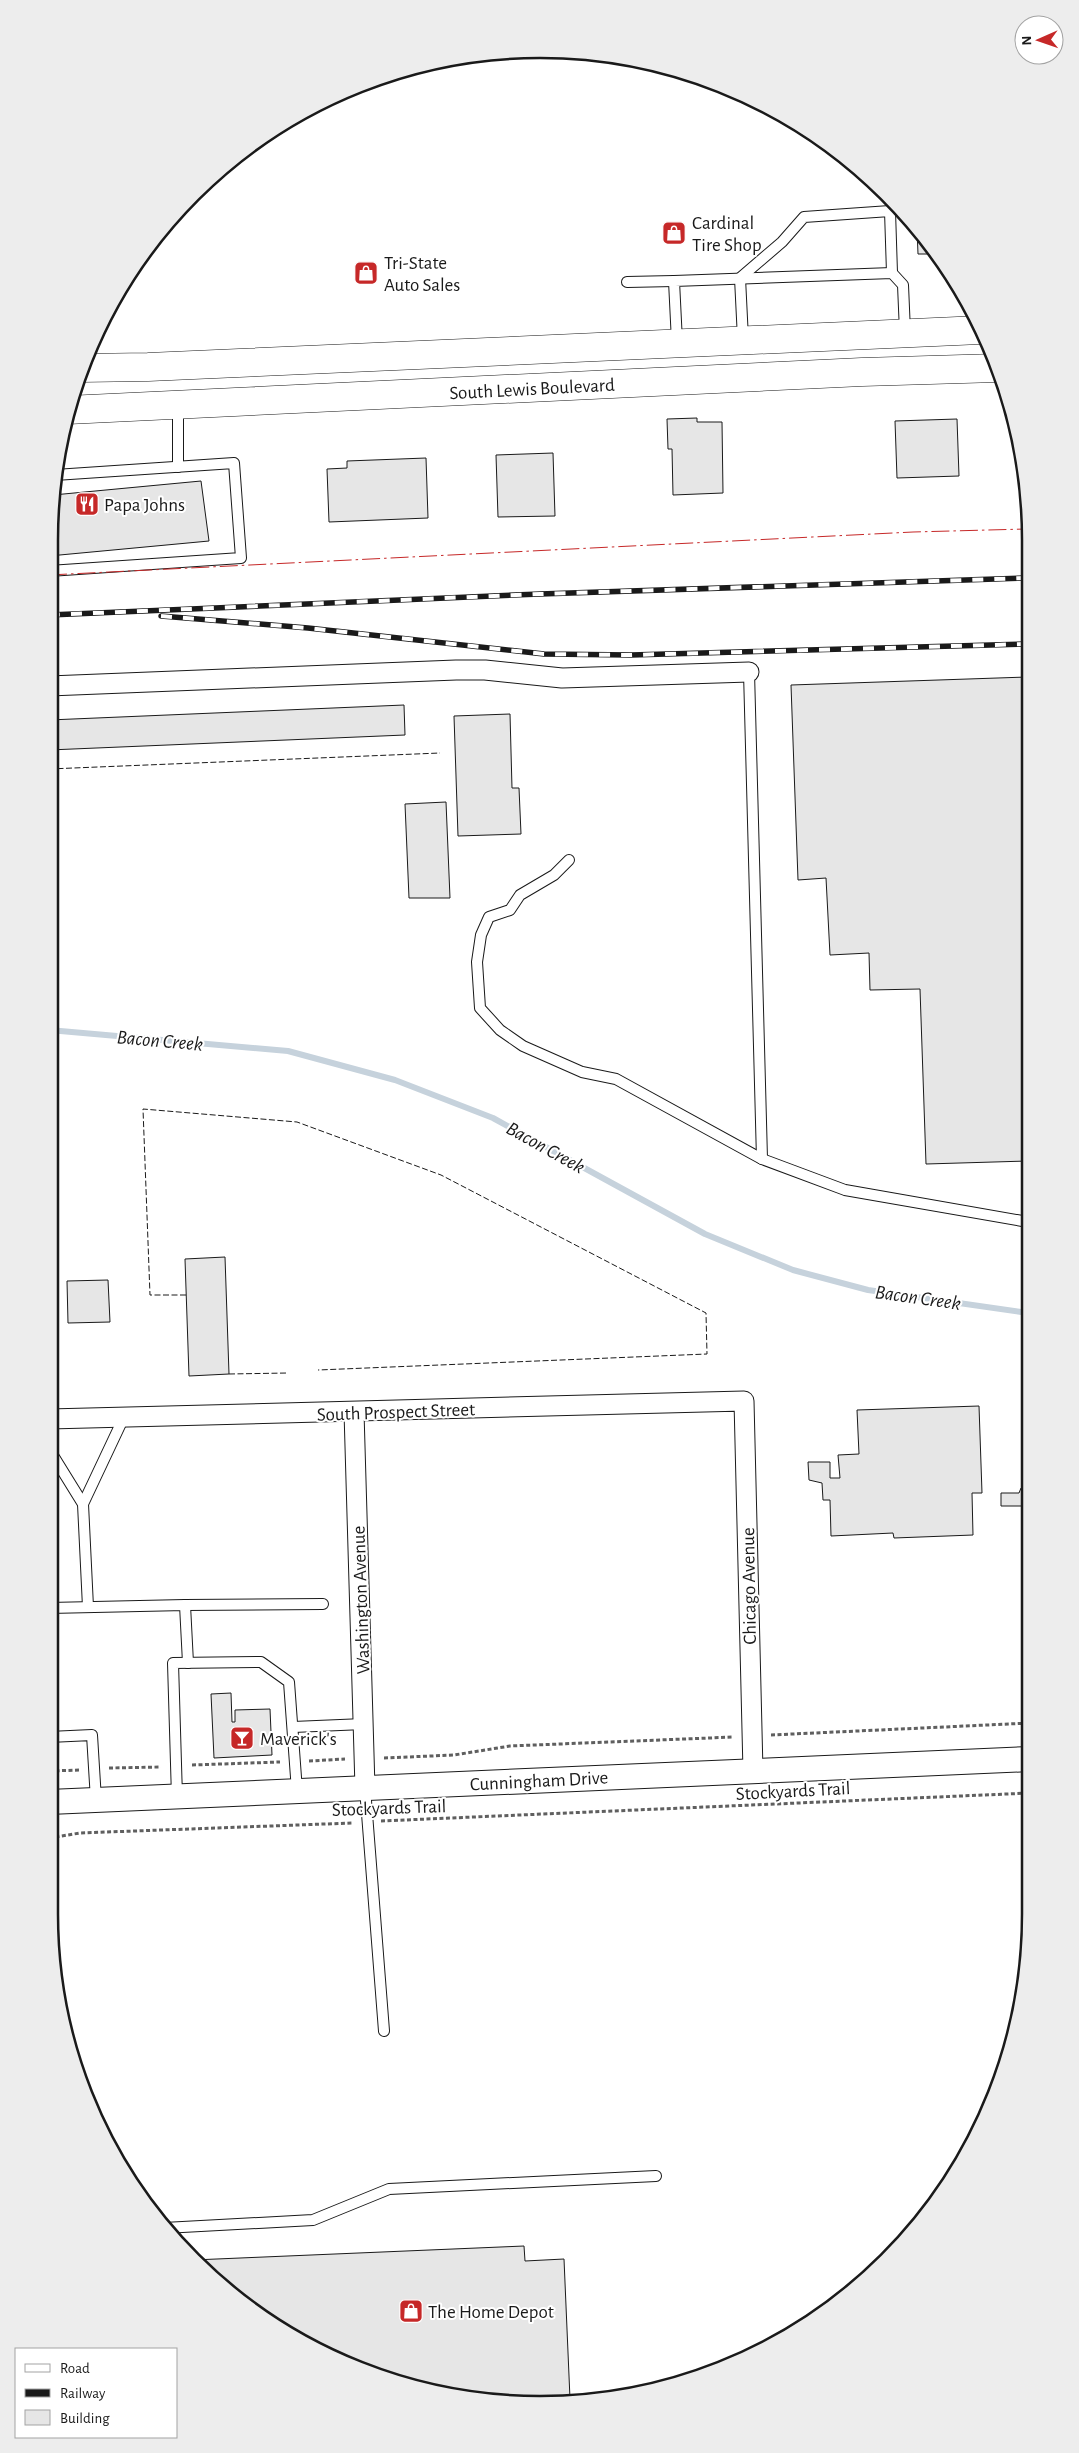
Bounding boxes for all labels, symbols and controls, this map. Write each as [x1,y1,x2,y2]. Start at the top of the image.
north arrow [1014,15,1064,65]
text: N [1020,35,1034,46]
place label: Cardinal Tire Shop [692,214,762,255]
shop icon: Cardinal Tire Shop [661,220,687,246]
place label: Tri-State Auto Sales [384,254,460,295]
shop icon: Tri-State Auto Sales [353,260,379,286]
street label: South Lewis Boulevard [449,376,615,403]
restaurant icon: Papa Johns [74,491,100,517]
place label: Papa Johns [104,496,185,515]
water label: Bacon Creek [116,1027,204,1055]
water label: Bacon Creek [503,1118,588,1178]
water label: Bacon Creek [874,1282,962,1314]
street label: South Prospect Street [317,1400,476,1425]
street label: Washington Avenue [349,1525,374,1675]
street label: Chicago Avenue [739,1527,760,1645]
bar icon: Maverick's [229,1725,255,1751]
place label: Maverick's [260,1730,337,1749]
street label: Cunningham Drive [469,1768,609,1795]
street label: Stockyards Trail [735,1779,851,1804]
street label: Stockyards Trail [331,1797,447,1820]
shop icon: The Home Depot [398,2298,424,2324]
place label: The Home Depot [428,2303,554,2322]
legend [15,2348,178,2438]
text: Road [60,2361,90,2376]
text: Railway [60,2386,106,2401]
text: Building [60,2411,110,2426]

